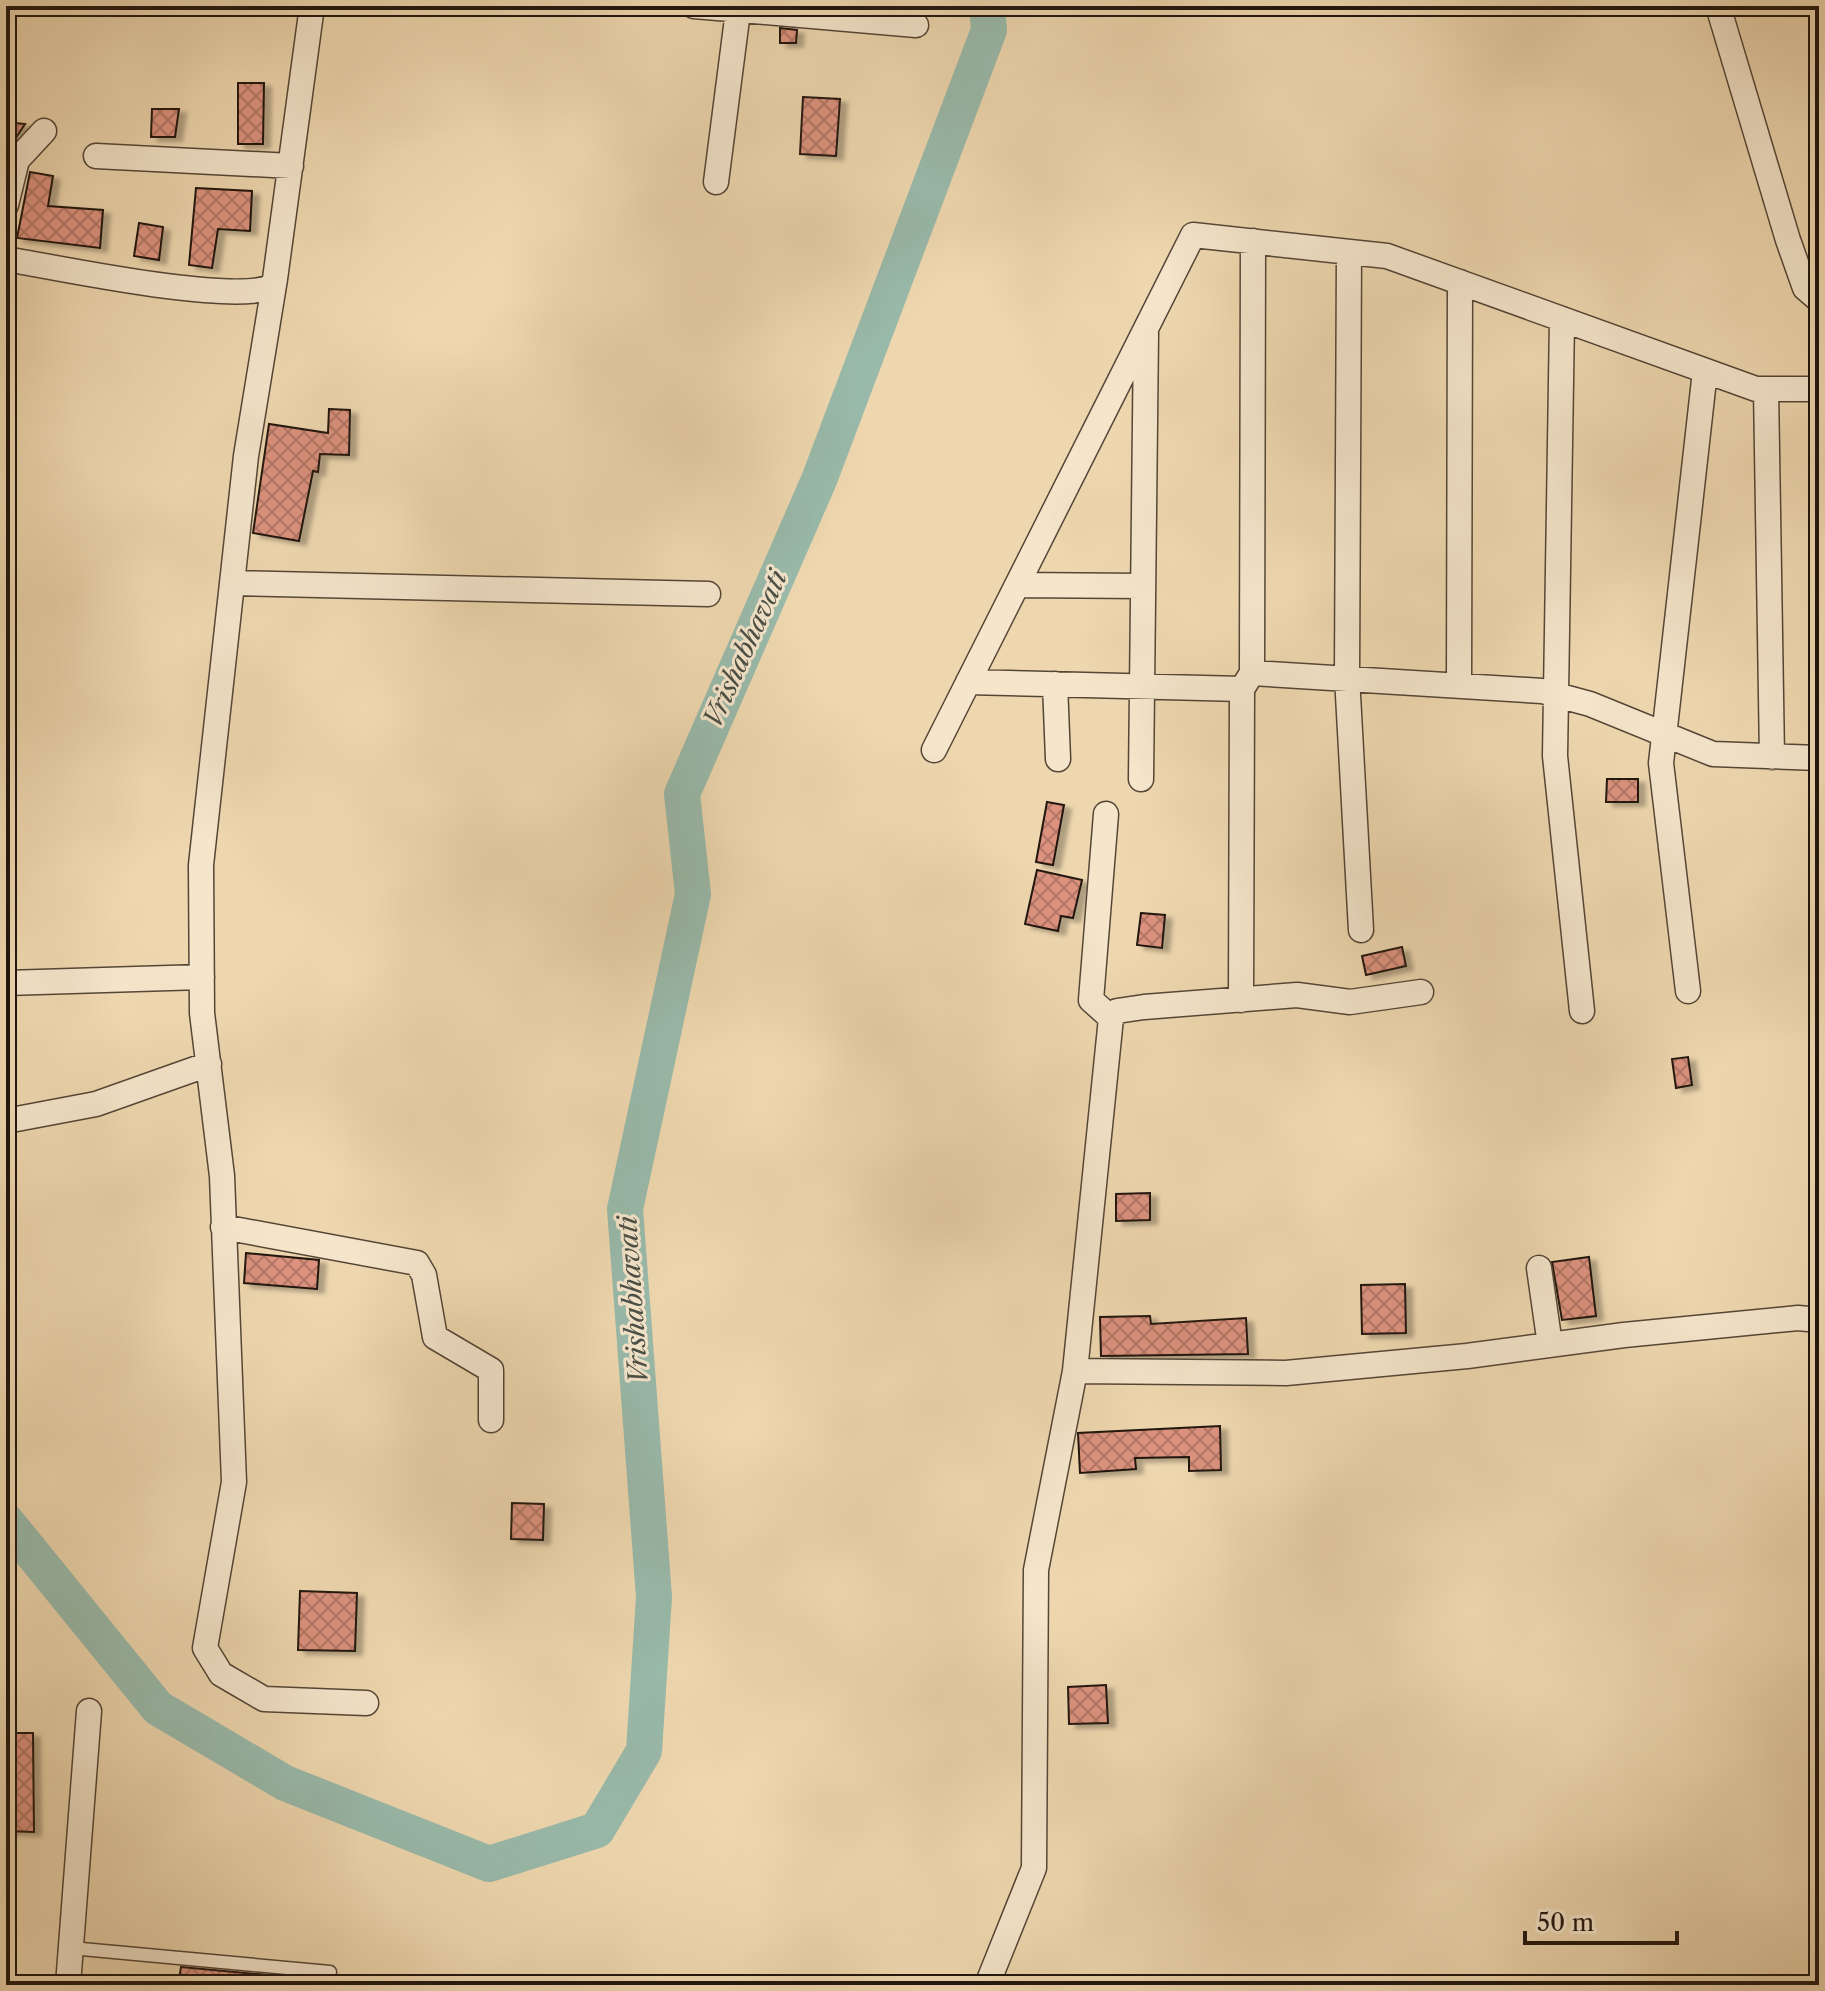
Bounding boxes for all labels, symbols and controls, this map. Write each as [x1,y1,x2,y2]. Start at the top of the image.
water label: Vrishabhavati [696,564,795,732]
water label: Vrishabhavati [611,1213,655,1385]
scale bar [1525,1895,1677,1945]
text: 50 m [1537,1908,1594,1937]

